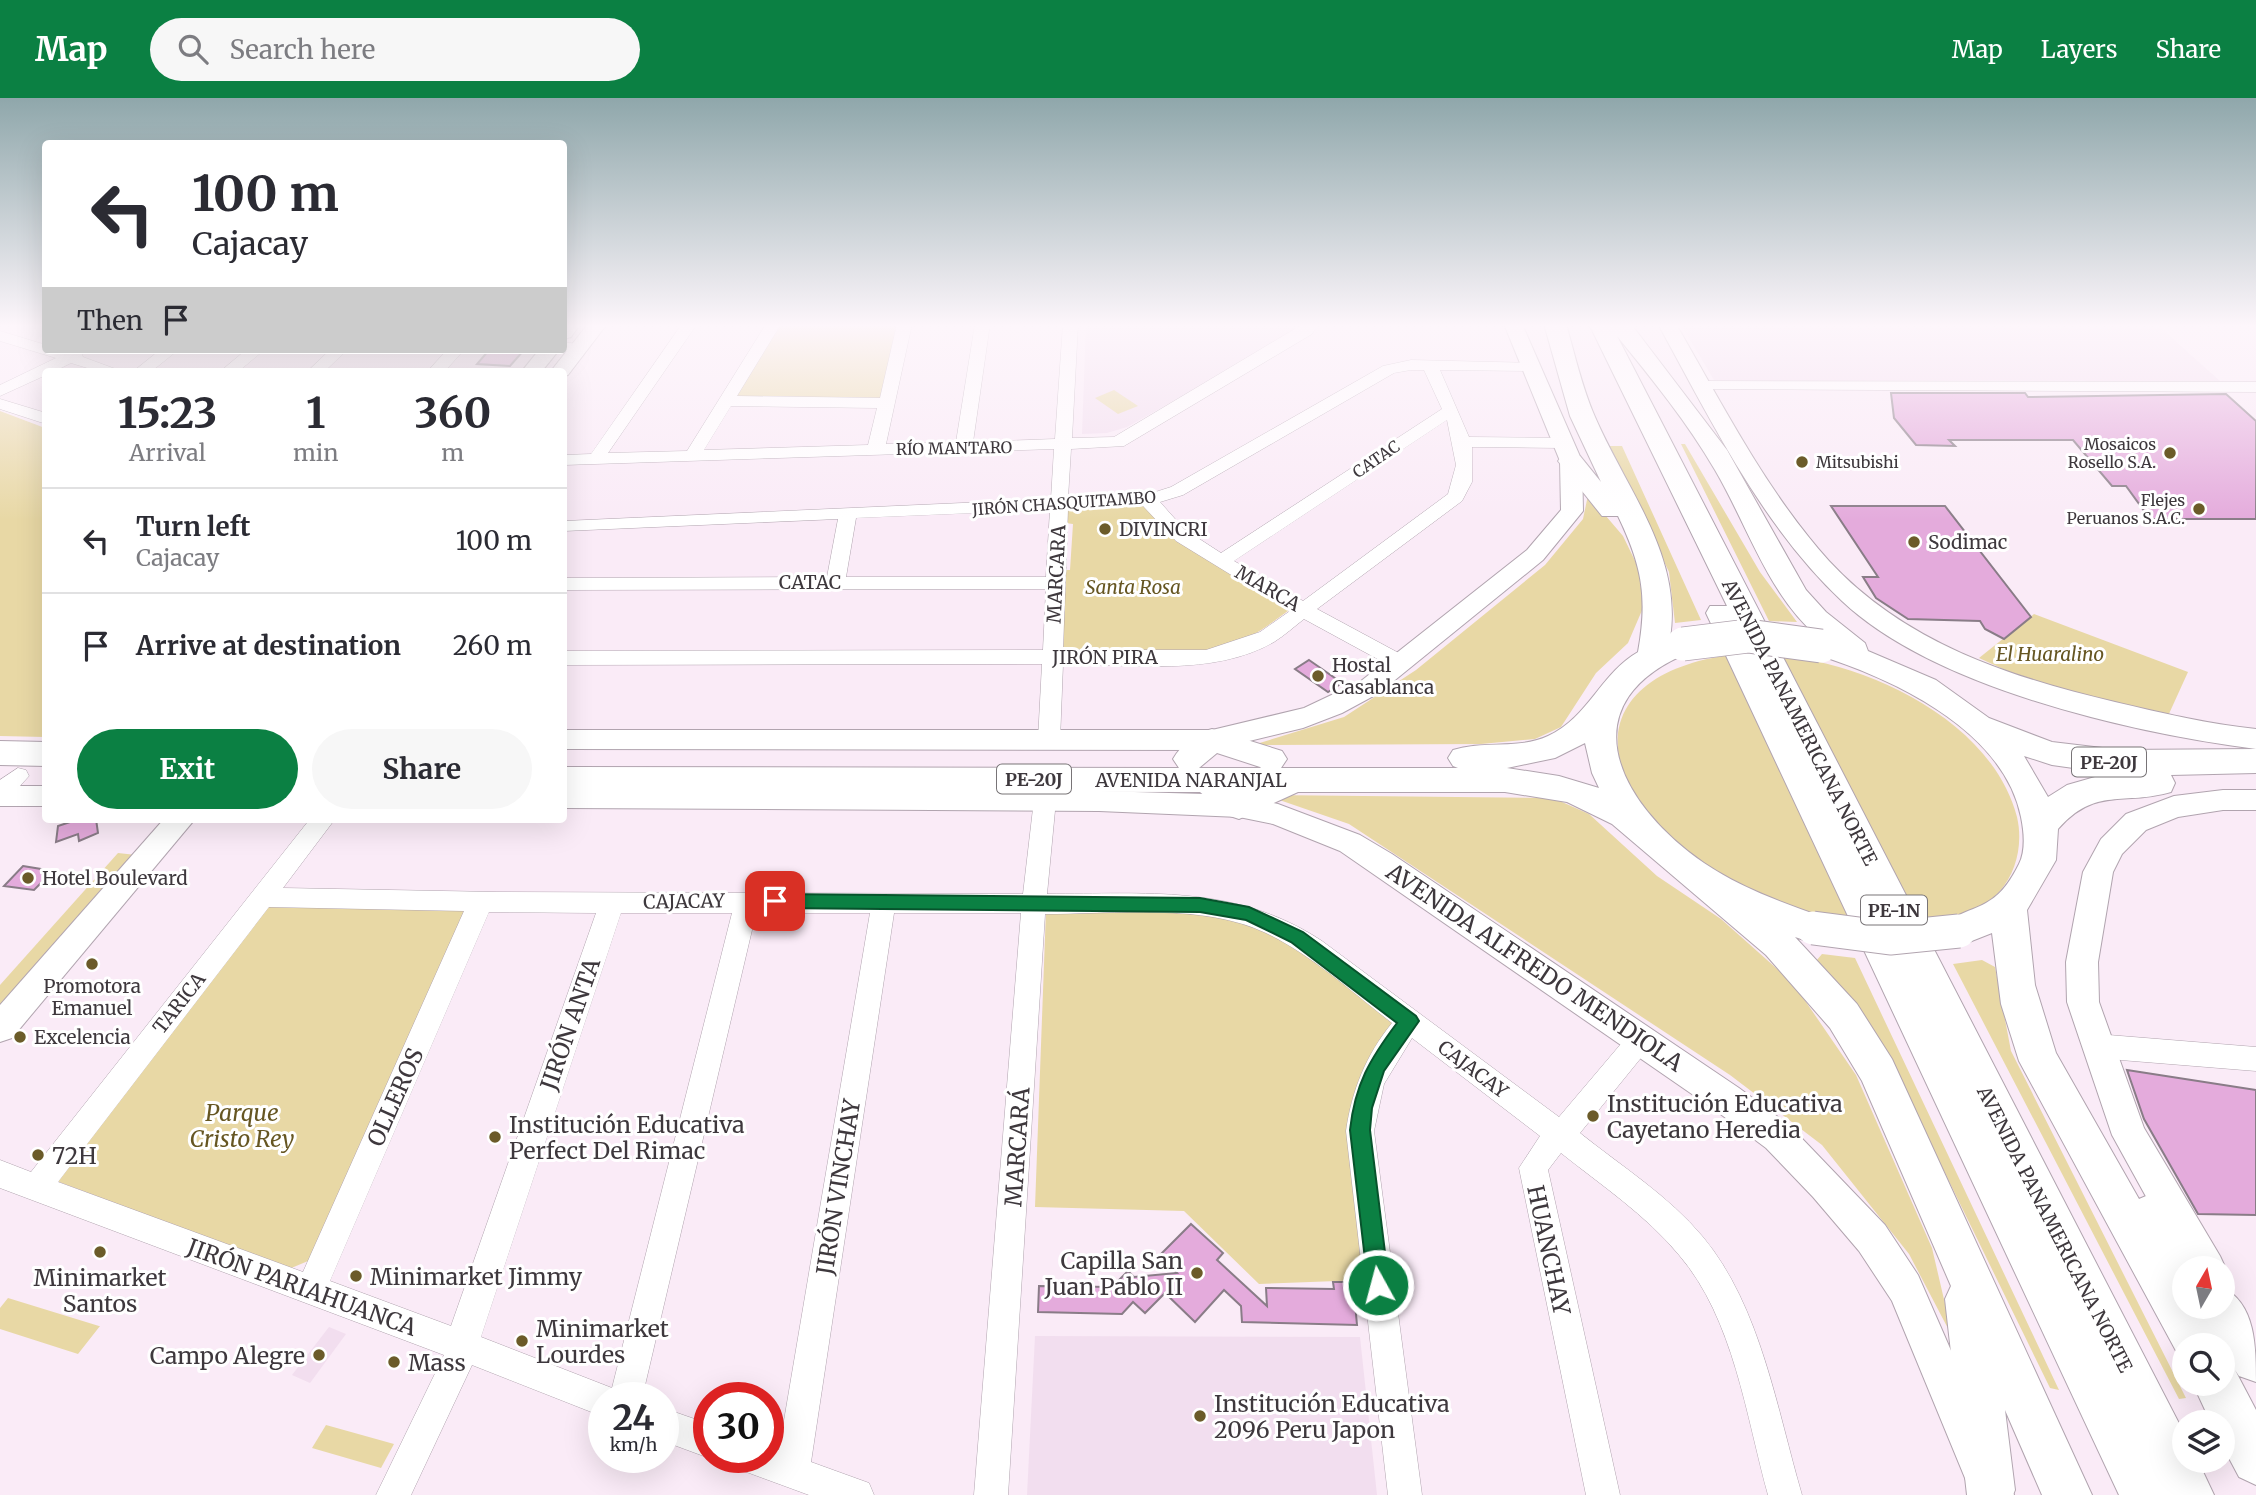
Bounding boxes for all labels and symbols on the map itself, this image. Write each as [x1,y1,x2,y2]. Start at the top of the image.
place label: Mosaicos Rosello S.A. [2068,434,2156,472]
street label: CATAC [1349,436,1403,482]
street label: RÍO MANTARO [896,437,1013,459]
marker: Mosaicos Rosello S.A. [2162,445,2178,461]
place label: Mitsubishi [1816,452,1899,472]
marker: Mitsubishi [1794,454,1810,470]
street label: JIRÓN CHASQUITAMBO [970,487,1157,519]
place label: Flejes Peruanos S.A.C. [2067,490,2185,528]
marker: Flejes Peruanos S.A.C. [2191,501,2207,517]
place label: DIVINCRI [1119,517,1208,541]
marker: DIVINCRI [1097,521,1113,537]
street label: MARCARA [1041,523,1071,624]
place label: Sodimac [1928,530,2007,554]
marker: Sodimac [1906,534,1922,550]
street label: MARCA [1231,560,1305,617]
street label: CATAC [779,570,841,594]
street label: AVENIDA PANAMERICANA NORTE [1717,574,1883,869]
park label: Santa Rosa [1085,575,1181,599]
park label: El Huaralino [1996,642,2104,666]
street label: JIRÓN PIRA [1051,645,1159,669]
place label: Hostal Casablanca [1332,653,1434,699]
marker: Hostal Casablanca [1310,668,1326,684]
road number: PE-20J [2072,748,2146,776]
road number: PE-20J [997,764,1071,794]
street label: AVENIDA NARANJAL [1094,768,1287,792]
street label: AVENIDA ALFREDO MENDIOLA [1380,856,1689,1078]
place label: Hotel Boulevard [42,866,188,890]
marker: Hotel Boulevard [20,870,36,886]
pin [745,871,805,931]
street label: CAJACAY [643,888,726,914]
road number: PE-1N [1861,896,1927,924]
street label: JIRÓN ANTA [534,953,606,1095]
marker: Promotora Emanuel [84,956,100,972]
street label: TARICA [148,967,211,1038]
place label: Promotora Emanuel [43,974,141,1020]
place label: Excelencia [34,1025,131,1049]
marker: Excelencia [12,1029,28,1045]
street label: CAJACAY [1433,1035,1513,1104]
street label: OLLEROS [360,1043,430,1151]
street label: AVENIDA PANAMERICANA NORTE [1972,1081,2138,1376]
street label: MARCARÁ [998,1086,1036,1208]
place label: Institución Educativa Cayetano Heredia [1607,1089,1842,1144]
street label: JIRÓN VINCHAY [810,1096,866,1278]
park label: Parque Cristo Rey [190,1098,294,1153]
marker: Institución Educativa Cayetano Heredia [1585,1108,1601,1124]
place label: Institución Educativa Perfect Del Rimac [509,1110,744,1165]
marker: Institución Educativa Perfect Del Rimac [487,1129,503,1145]
place label: 72H [52,1141,97,1170]
marker: 72H [30,1147,46,1163]
street label: HUANCHAY [1521,1182,1577,1319]
street label: JIRÓN PARIAHUANCA [182,1232,421,1342]
marker: Minimarket Santos [92,1244,108,1260]
place label: Capilla San Juan Pablo II [1044,1246,1183,1301]
position arrow [1341,1248,1415,1322]
north arrow [2172,1256,2235,1320]
place label: Minimarket Jimmy [370,1262,583,1291]
place label: Minimarket Santos [34,1263,166,1318]
marker: Capilla San Juan Pablo II [1189,1265,1205,1281]
marker: Minimarket Jimmy [348,1268,364,1284]
place label: Minimarket Lourdes [536,1314,669,1369]
marker: Minimarket Lourdes [514,1333,530,1349]
place label: Campo Alegre [150,1341,305,1370]
marker: Campo Alegre [311,1347,327,1363]
place label: Mass [408,1348,466,1377]
marker: Mass [386,1354,402,1370]
speed limit sign: 30 [693,1382,784,1473]
place label: Institución Educativa 2096 Peru Japon [1214,1389,1449,1444]
marker: Institución Educativa 2096 Peru Japon [1192,1408,1208,1424]

